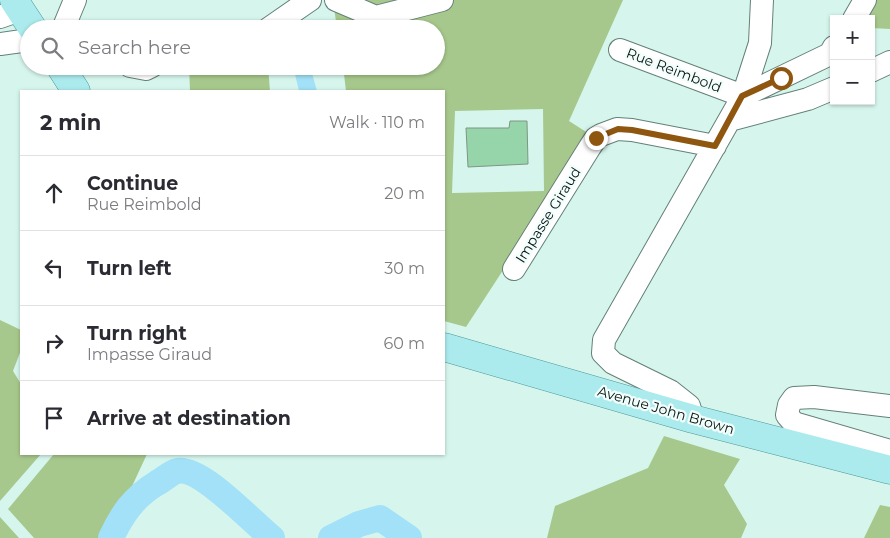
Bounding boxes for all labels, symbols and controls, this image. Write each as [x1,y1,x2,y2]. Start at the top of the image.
map controls [830,15,875,105]
button: + [830,15,875,60]
search box [20,20,445,75]
icon: search [38,34,66,62]
text: Search here [78,36,191,59]
street label: Rue Reimbold [624,44,724,96]
button: − [830,60,875,105]
route start [770,67,793,90]
text: 2 min [40,110,101,135]
text: Walk · 110 m [329,113,425,132]
route end [585,127,608,150]
street label: Impasse Giraud [511,164,585,266]
text: Continue [87,172,178,195]
icon: ahead [40,179,68,207]
text: 20 m [384,184,425,203]
text: Rue Reimbold [87,195,202,214]
icon: left [40,254,68,282]
text: Turn left [87,257,172,280]
text: 30 m [384,259,425,278]
text: Turn right [87,322,187,345]
icon: right [40,329,68,357]
text: 60 m [383,334,425,353]
text: Impasse Giraud [87,345,212,364]
street label: Avenue John Brown [596,382,736,438]
icon: arrive [40,404,68,432]
text: Arrive at destination [87,407,291,430]

